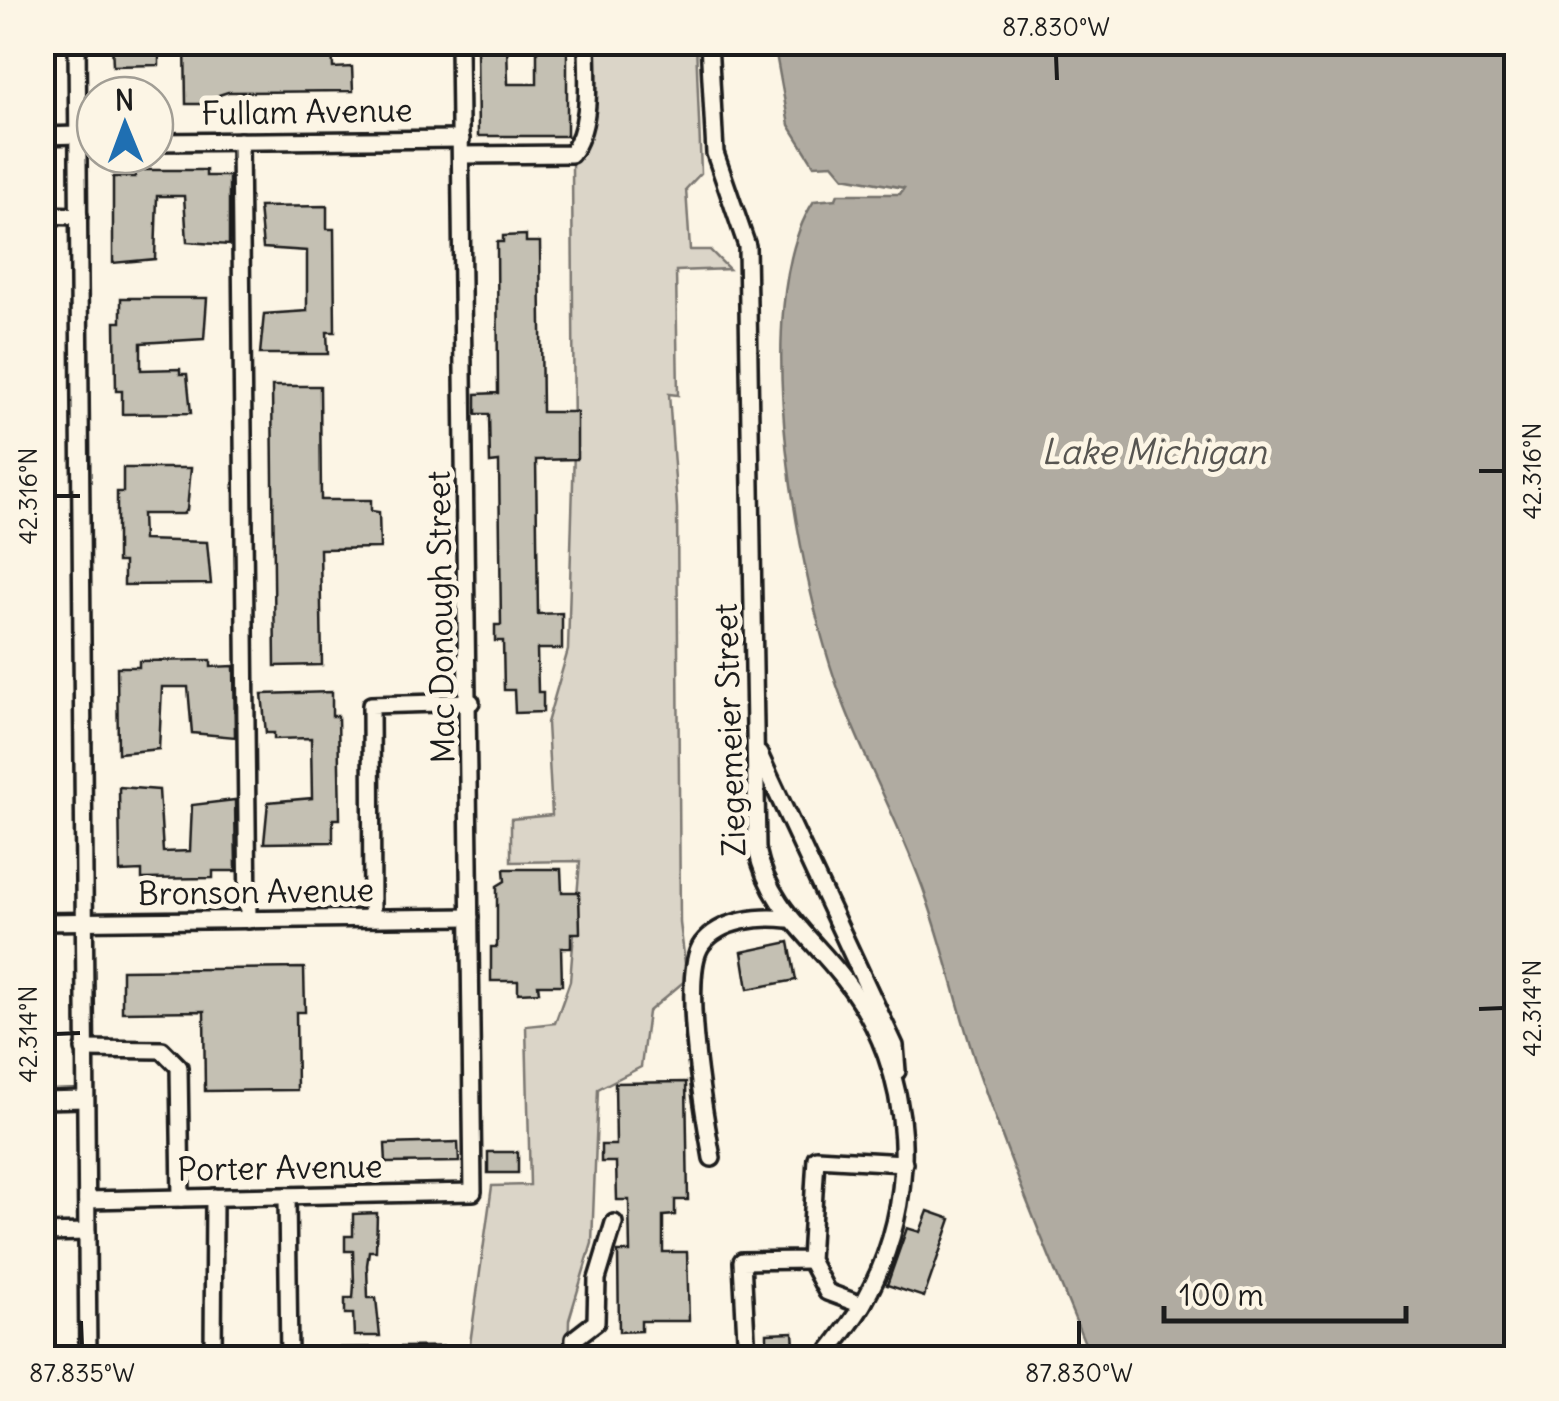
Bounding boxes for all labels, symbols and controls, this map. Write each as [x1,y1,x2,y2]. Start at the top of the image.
text: 87.830°W [1002,11,1110,43]
north arrow [75,75,175,175]
text: N [115,82,135,118]
street label: Fullam Avenue [201,89,413,134]
text: 42.316°N [1516,422,1548,520]
water label: Lake Michigan [1041,429,1267,473]
text: 42.316°N [12,447,44,545]
street label: Mac Donough Street [417,470,464,764]
street label: Ziegemeier Street [705,602,754,857]
street label: Bronson Avenue [138,869,374,914]
text: 42.314°N [1516,959,1548,1057]
text: 42.314°N [12,985,44,1083]
street label: Porter Avenue [177,1145,383,1190]
scale bar [1164,1261,1406,1323]
text: 100 m [1179,1276,1264,1314]
text: 87.835°W [29,1357,135,1389]
text: 87.830°W [1025,1357,1133,1389]

